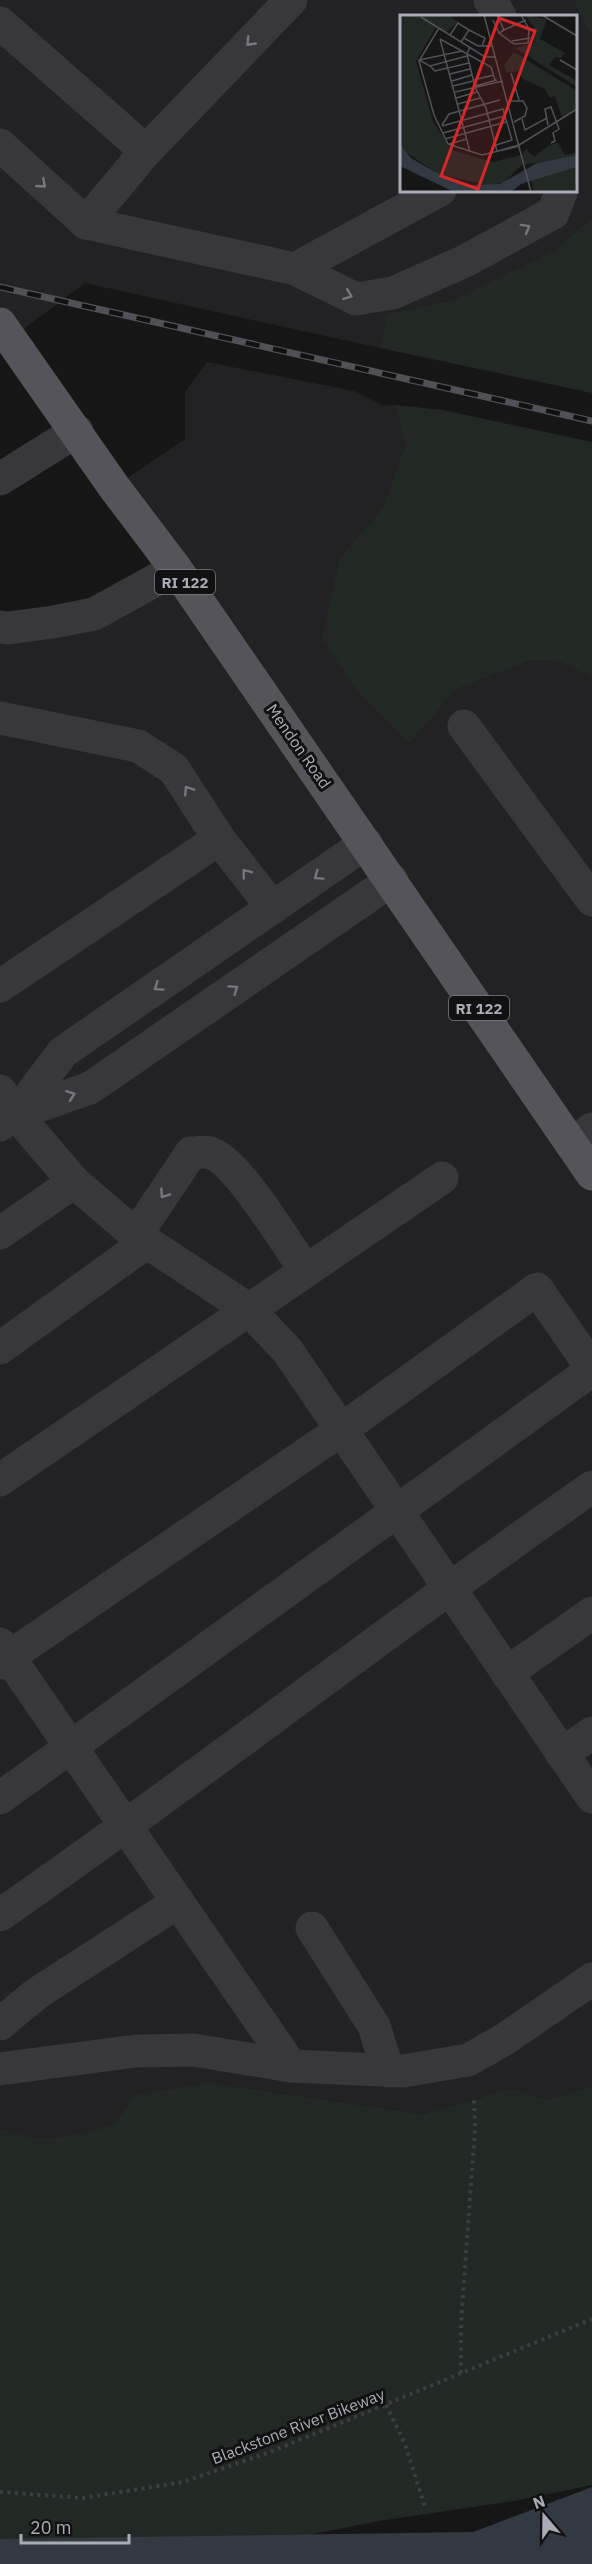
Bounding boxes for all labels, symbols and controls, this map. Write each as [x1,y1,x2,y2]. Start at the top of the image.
inset map [400,15,577,192]
one-way arrow [246,36,257,46]
one-way arrow [36,177,47,188]
one-way arrow [520,223,530,235]
one-way arrow [342,287,352,300]
road number: RI 122 [155,570,215,594]
street label: Mendon Road [262,700,336,792]
one-way arrow [183,786,195,796]
one-way arrow [242,869,253,880]
one-way arrow [314,869,325,880]
one-way arrow [153,980,164,991]
one-way arrow [227,985,238,996]
road number: RI 122 [449,996,509,1020]
one-way arrow [65,1089,76,1102]
one-way arrow [160,1187,171,1198]
street label: Blackstone River Bikeway [209,2384,387,2468]
north arrow [514,2486,574,2546]
text: N [530,2491,548,2513]
scale bar [21,2507,129,2545]
text: 20 m [30,2516,72,2539]

